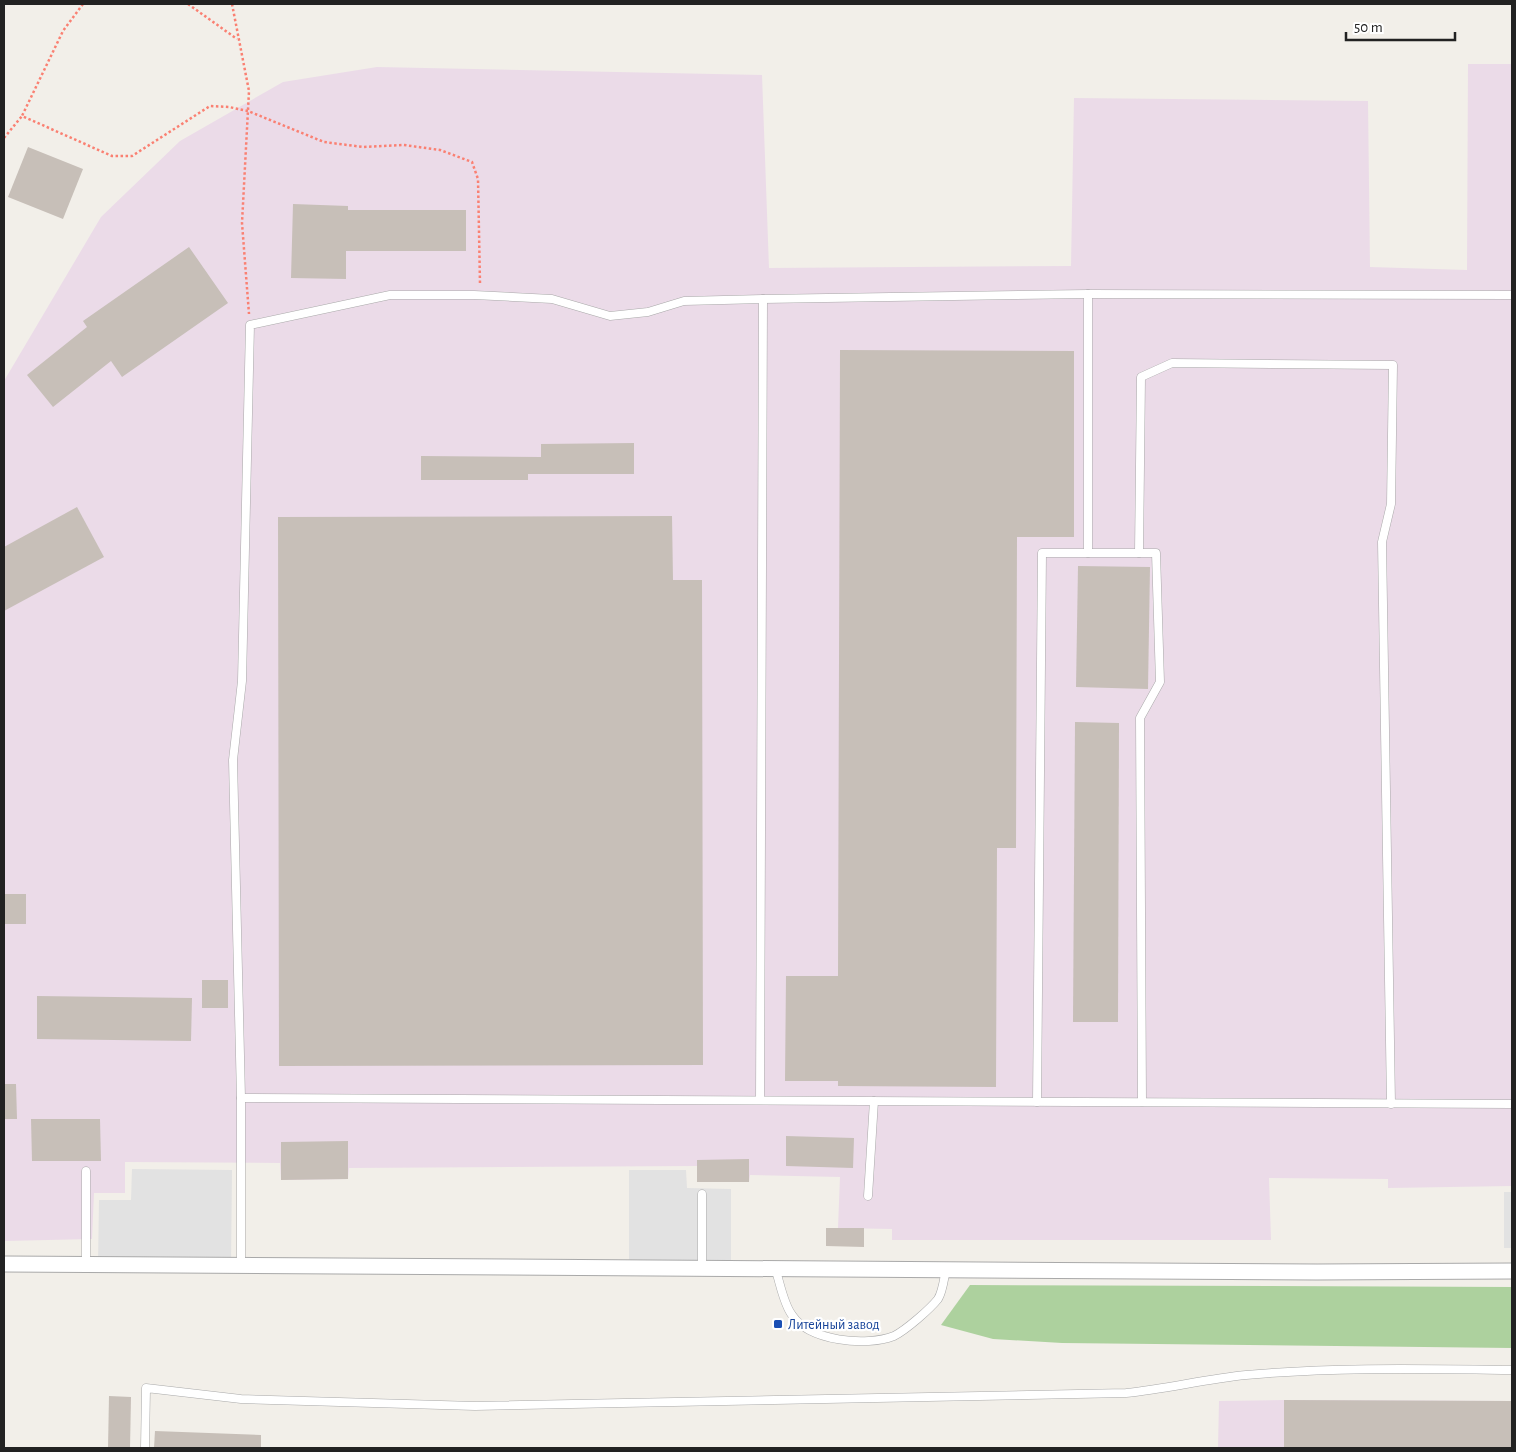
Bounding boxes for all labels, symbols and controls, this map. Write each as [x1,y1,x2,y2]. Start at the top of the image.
scale bar [1346,10,1455,42]
text: 50 m [1354,20,1383,35]
marker: Литейный завод [772,1318,784,1330]
place label: Литейный завод [788,1318,880,1332]

